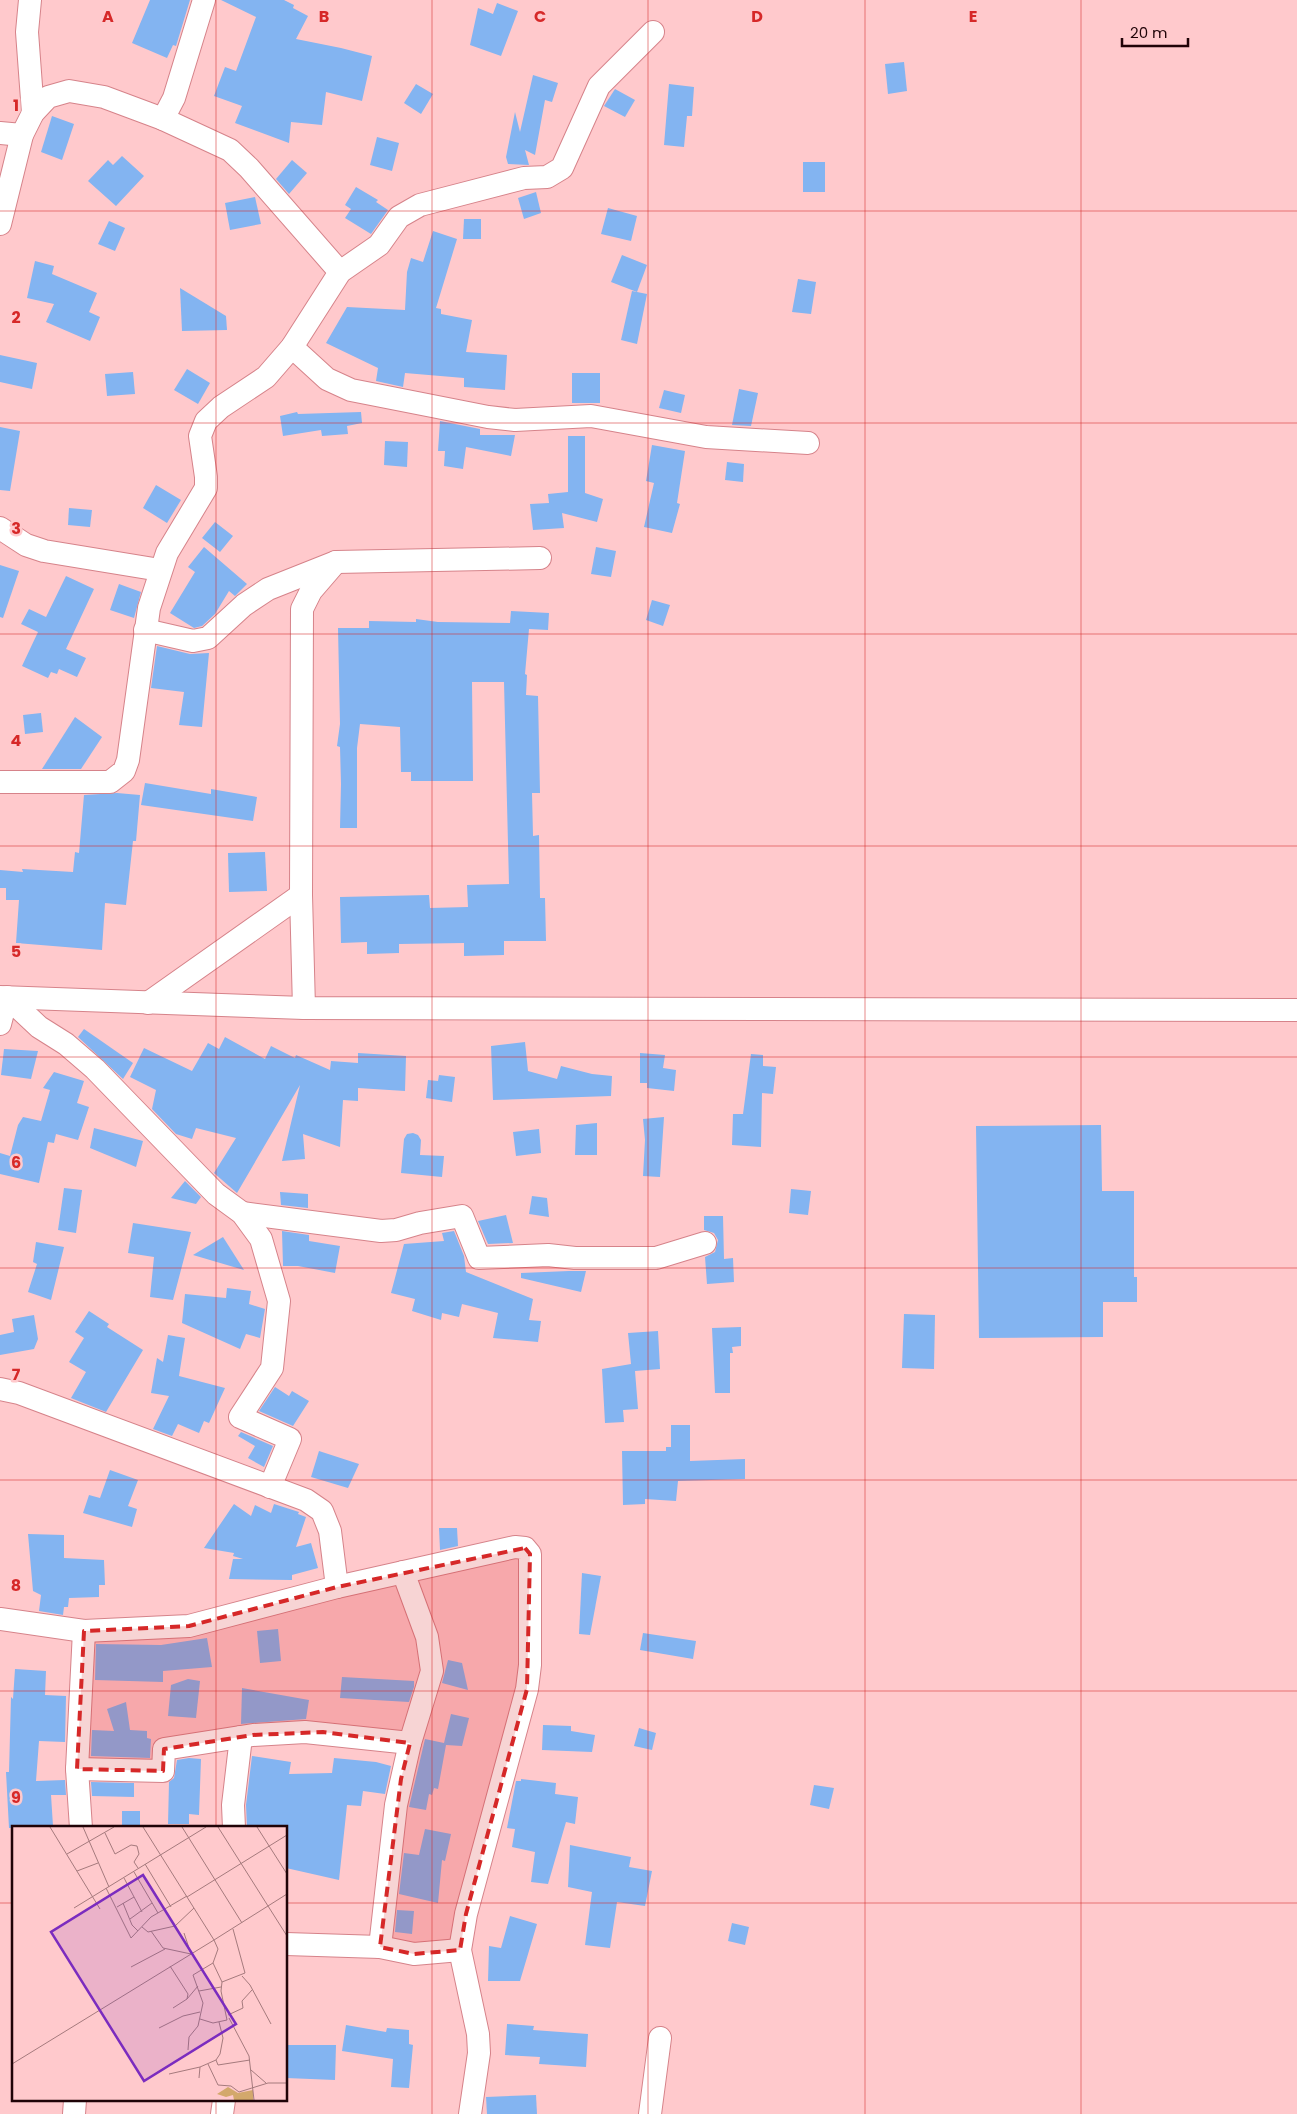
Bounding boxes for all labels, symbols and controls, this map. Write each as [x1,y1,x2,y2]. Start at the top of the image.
text: A [102,5,114,28]
text: B [319,5,329,28]
text: C [534,5,546,28]
text: D [751,5,763,28]
text: E [969,5,977,28]
scale bar [1122,15,1188,47]
text: 20 m [1130,22,1168,43]
text: 1 [13,94,19,117]
text: 2 [11,306,21,329]
text: 3 [11,517,21,540]
text: 4 [11,729,22,752]
text: 5 [11,940,21,963]
text: 6 [11,1151,21,1174]
text: 7 [12,1363,21,1386]
text: 8 [11,1574,21,1597]
text: 9 [11,1786,21,1809]
inset map [12,1826,288,2102]

